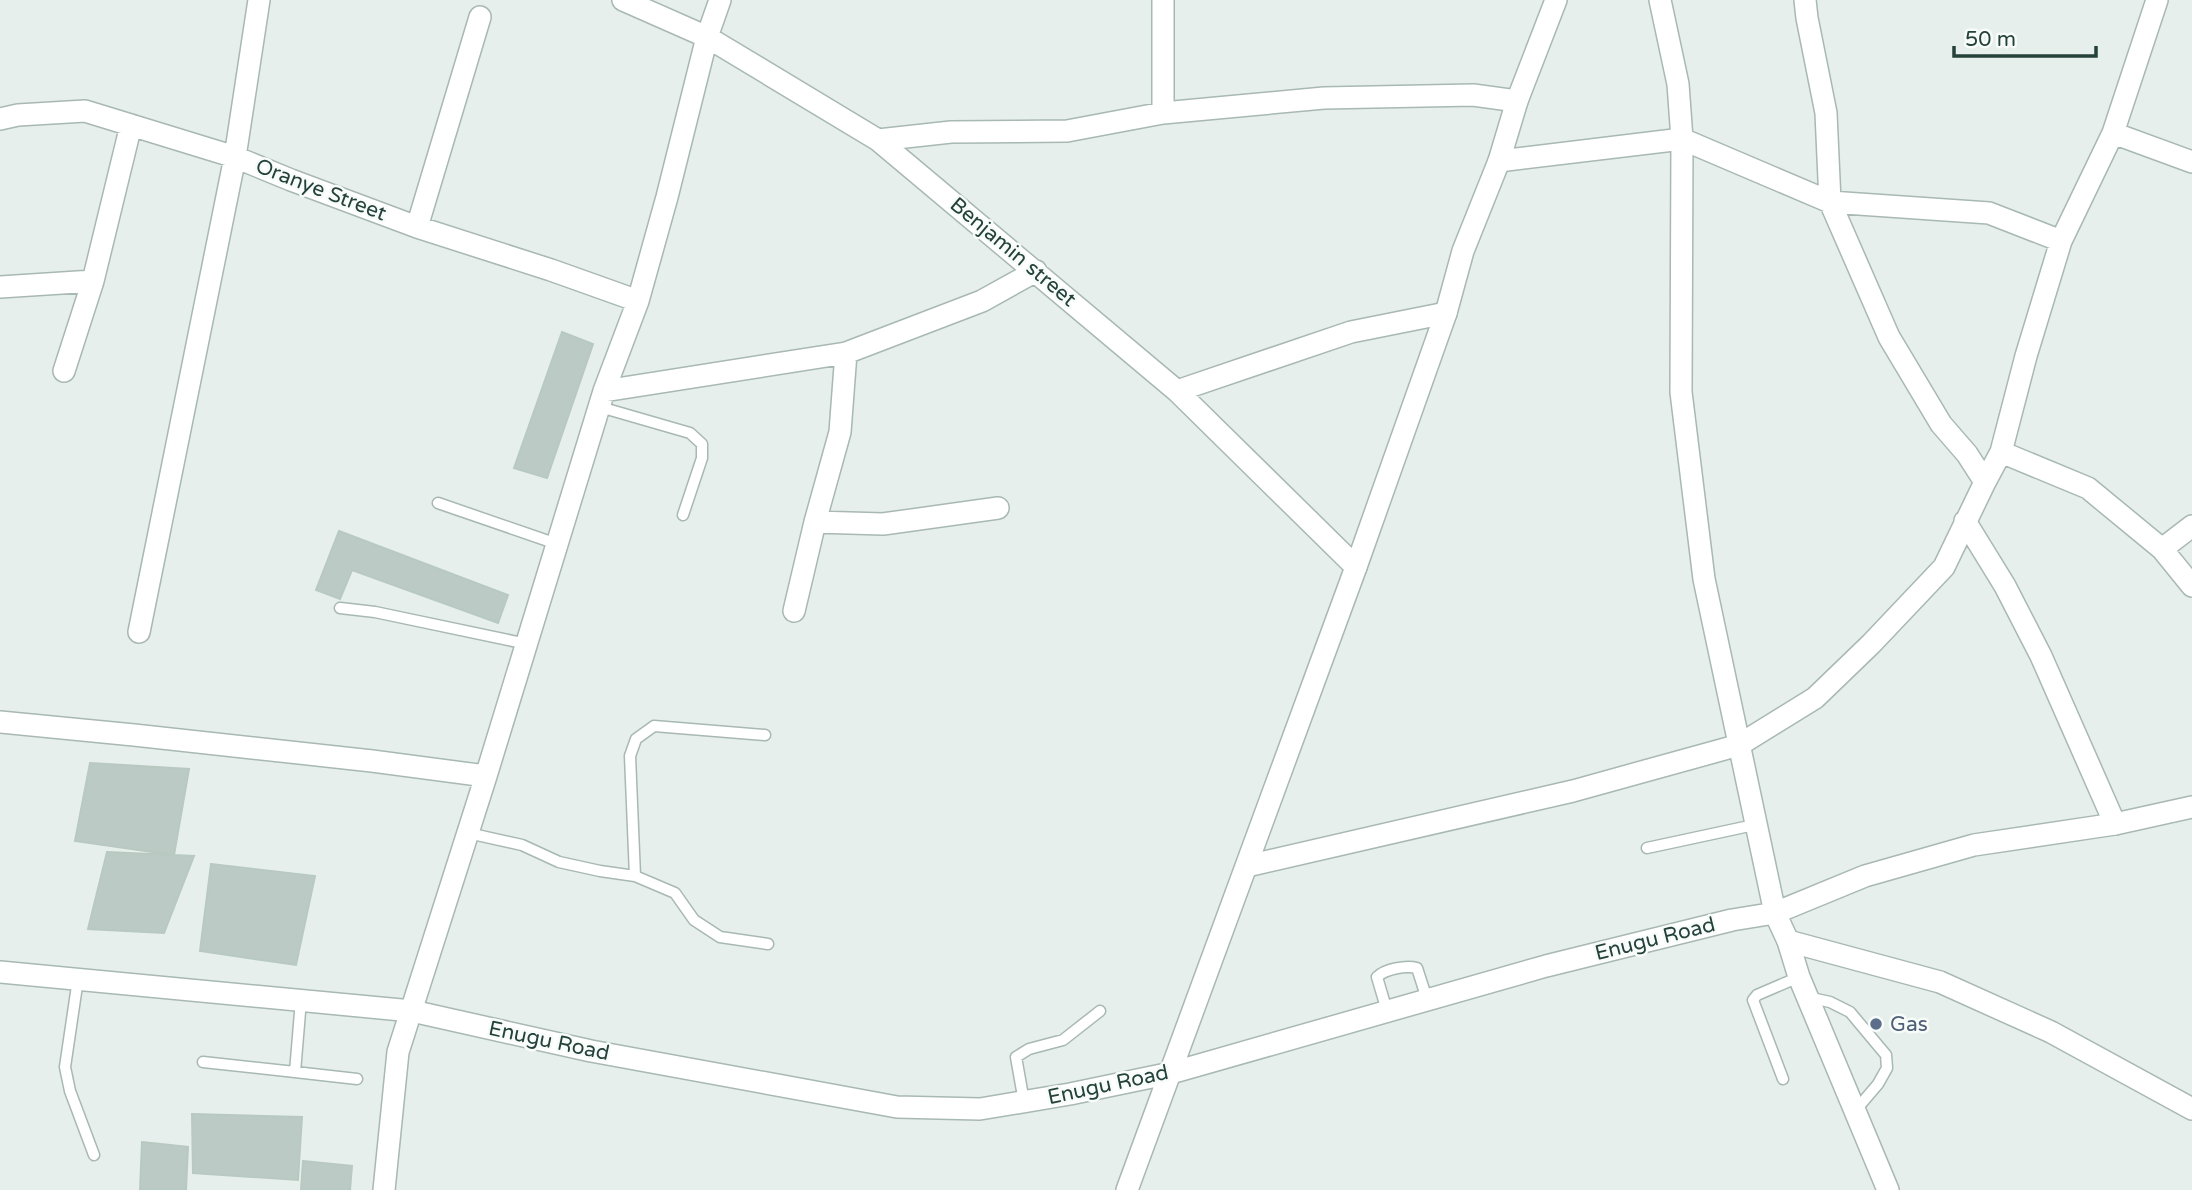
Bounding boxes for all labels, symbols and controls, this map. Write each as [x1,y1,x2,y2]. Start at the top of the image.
scale bar [1954,14,2096,58]
text: 50 m [1965,27,2016,52]
street label: Oranye Street [252,154,390,226]
street label: Benjamin street [945,192,1081,312]
street label: Enugu Road [1592,912,1718,966]
place label: Gas [1890,1012,1928,1037]
street label: Enugu Road [486,1016,612,1066]
marker: Gas [1868,1016,1884,1032]
street label: Enugu Road [1045,1060,1171,1110]

